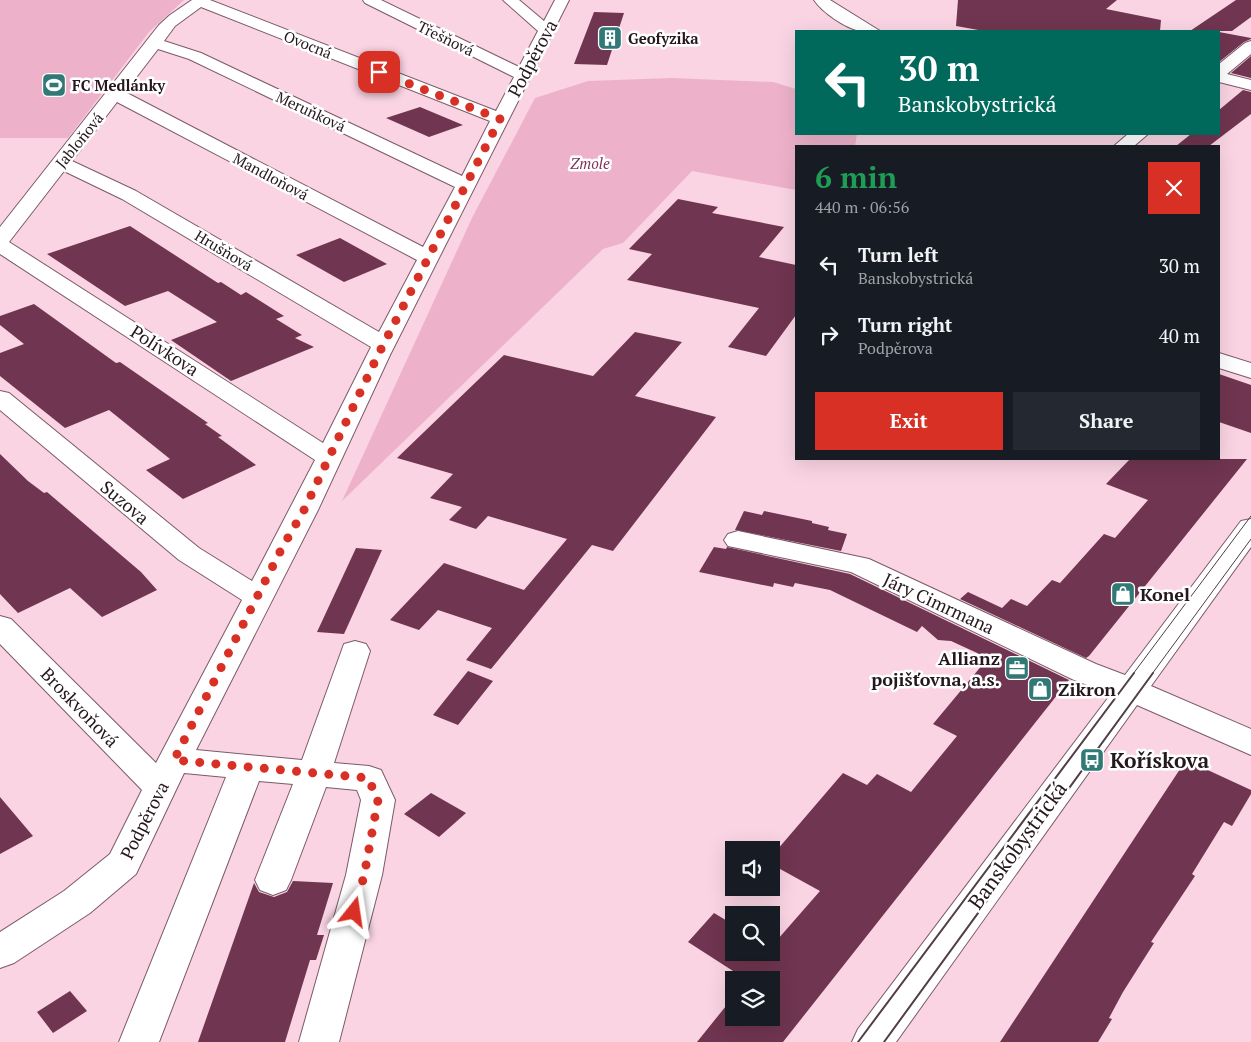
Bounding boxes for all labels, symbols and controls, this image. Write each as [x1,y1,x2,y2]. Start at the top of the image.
street label: Podpěrova [502,15,562,101]
street label: Třešňová [414,16,478,60]
street label: Ovocná [281,25,335,63]
building icon: Geofyzika [597,25,623,51]
place label: Geofyzika [628,28,699,48]
text: 30 m [898,45,979,91]
icon: left [815,50,880,115]
pin [358,51,400,93]
icon: arrive [365,58,393,86]
sports icon: FC Medlánky [41,72,67,98]
place label: FC Medlánky [72,75,166,95]
street label: Meruňková [273,86,349,136]
text: Banskobystrická [898,89,1057,118]
street label: Jabloňová [51,108,108,172]
street label: Mandloňová [230,148,313,204]
park label: Zmole [570,153,610,173]
text: 6 min [815,157,897,197]
button: close [1148,162,1200,214]
text: 440 m · 06:56 [815,196,909,218]
street label: Hrušňová [191,225,257,275]
text: Turn left [858,242,939,267]
icon: left [815,251,843,279]
text: 30 m [1159,253,1200,278]
text: Banskobystrická [858,267,973,289]
text: Turn right [858,312,952,337]
street label: Polívkova [126,319,204,381]
icon: right [815,321,843,349]
text: 40 m [1159,323,1200,348]
text: Podpěrova [858,337,933,359]
button: Exit [815,392,1003,450]
button: Share [1013,392,1200,450]
street label: Suzova [96,475,154,529]
street label: Járy Cimrmana [880,567,998,639]
shop icon: Konel [1110,581,1136,607]
place label: Konel [1140,582,1190,606]
place label: Allianz pojišťovna, a.s. [871,646,1000,691]
office icon: Allianz pojišťovna, a.s. [1004,655,1030,681]
street label: Broskvoňová [36,662,124,752]
shop icon: Zikron [1027,676,1053,702]
place label: Zikron [1058,677,1116,701]
place label: Kořískova [1110,746,1209,774]
bus stop icon: Kořískova [1079,747,1105,773]
street label: Banskobystrická [961,775,1073,914]
street label: Podpěrova [114,777,174,863]
map controls [725,841,780,1026]
button: sound [725,841,780,896]
position arrow [327,885,379,937]
button: search [725,906,780,961]
button: layers [725,971,780,1026]

